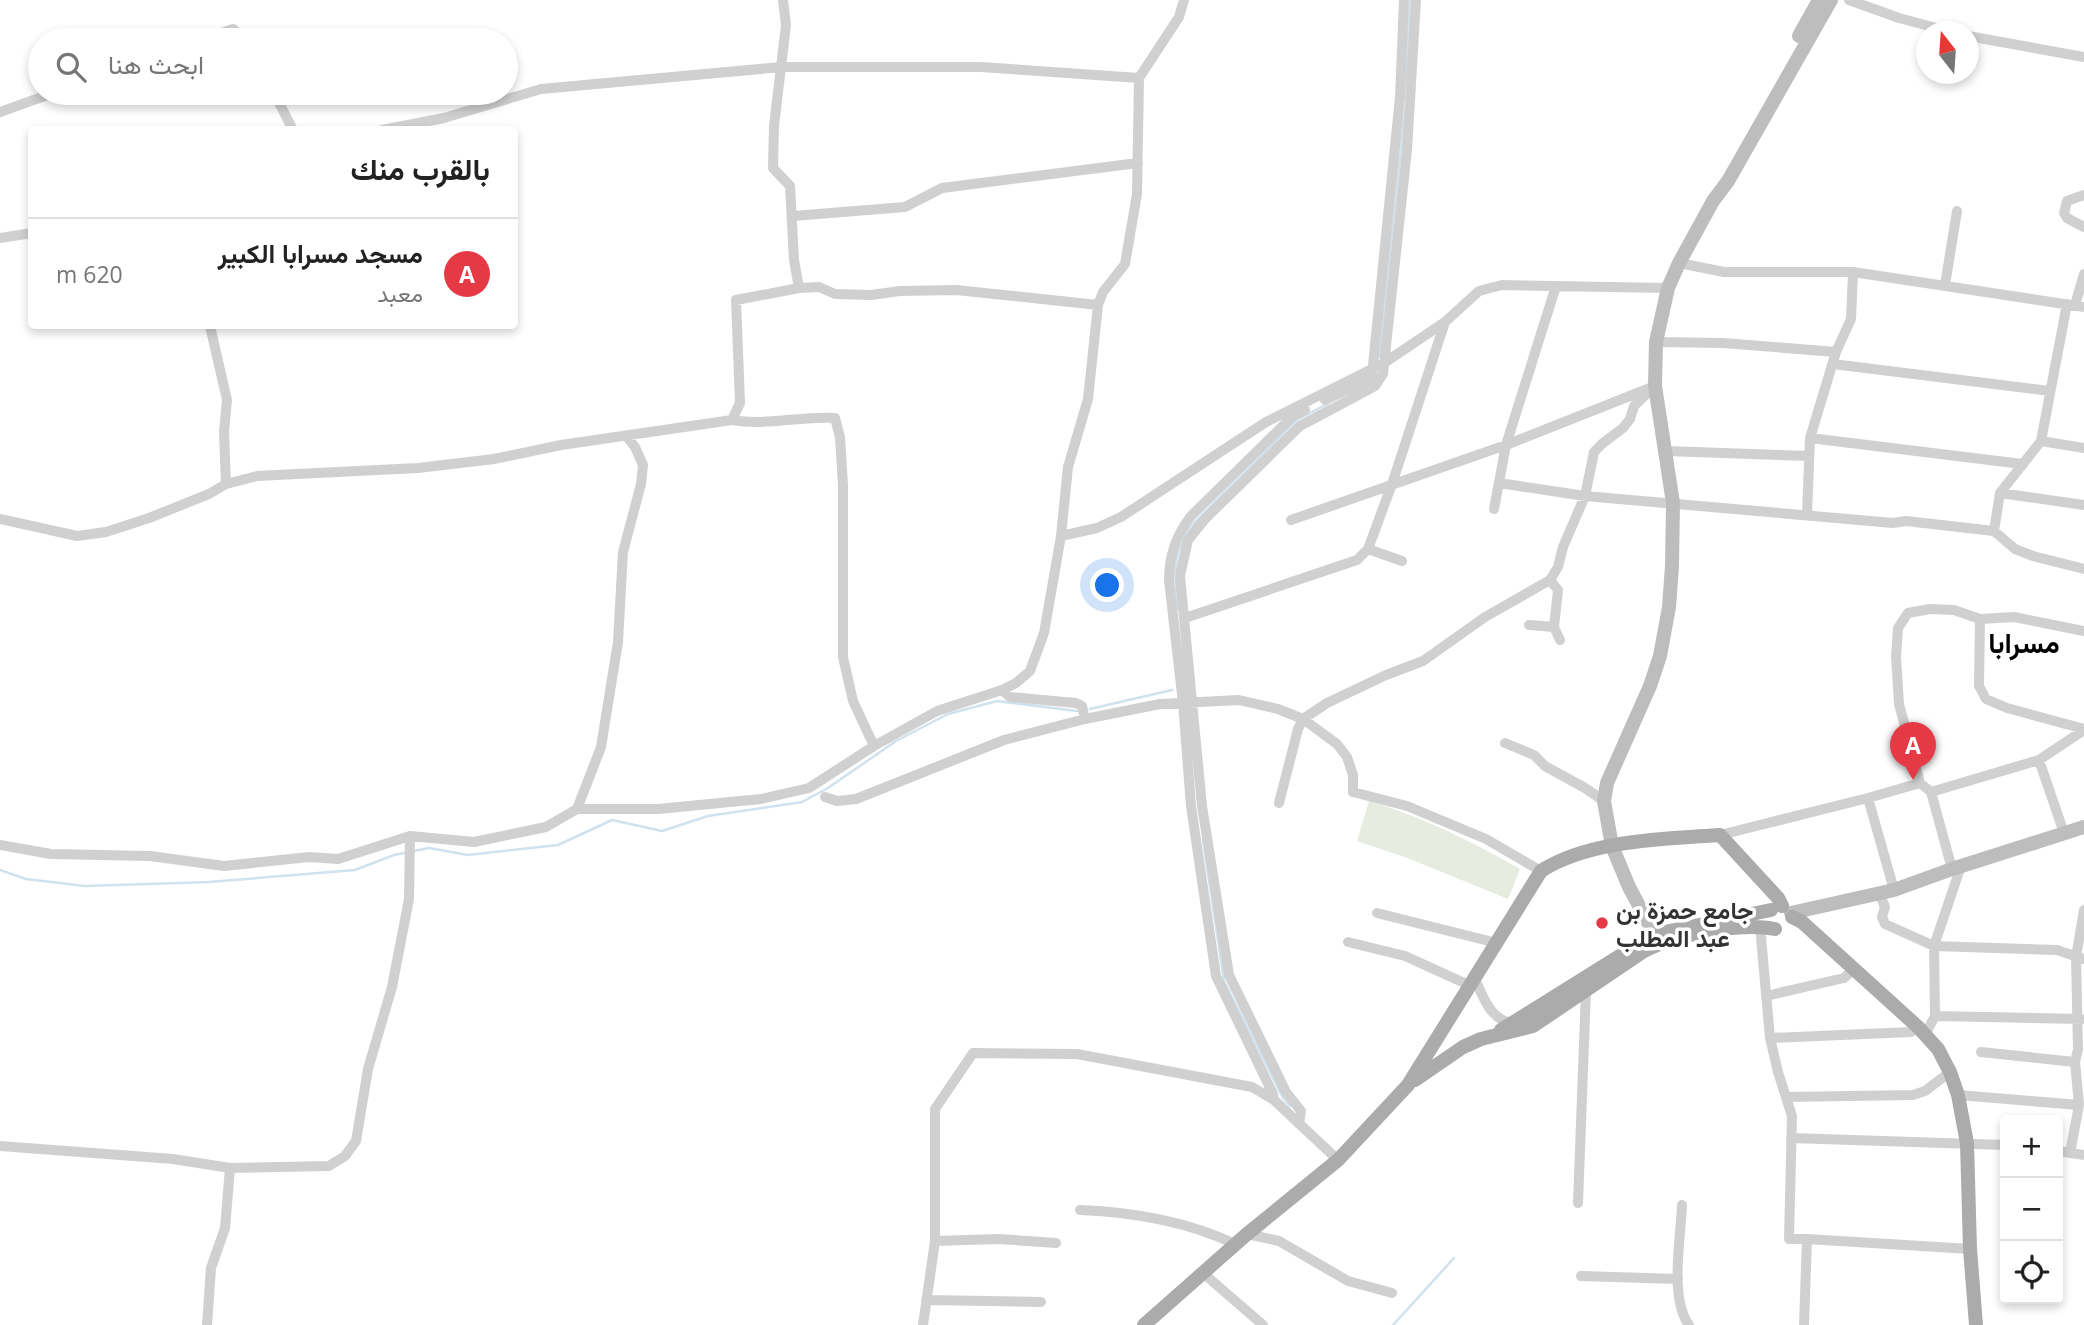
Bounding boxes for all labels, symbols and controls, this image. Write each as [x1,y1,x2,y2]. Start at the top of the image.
north arrow [1916,21,1979,84]
search box [28,28,518,105]
text: ابحث هنا [108,46,204,82]
icon: search [52,48,90,86]
text: بالقرب منك [350,148,490,189]
text: مسجد مسرابا الكبير [218,235,423,271]
text: 620 m [56,258,123,290]
text: A [459,258,475,290]
text: معبد [377,277,423,309]
your location [1090,568,1124,602]
district label: مسرابا [1988,623,2060,661]
pin: A [1890,722,1936,780]
place label: جامع حمزة بن عبد المطلب [1616,893,1753,954]
marker: جامع حمزة بن عبد المطلب [1594,915,1610,931]
map controls [2000,1115,2063,1304]
button: + [2000,1115,2063,1178]
button: − [2000,1178,2063,1241]
button: locate [2000,1241,2063,1304]

